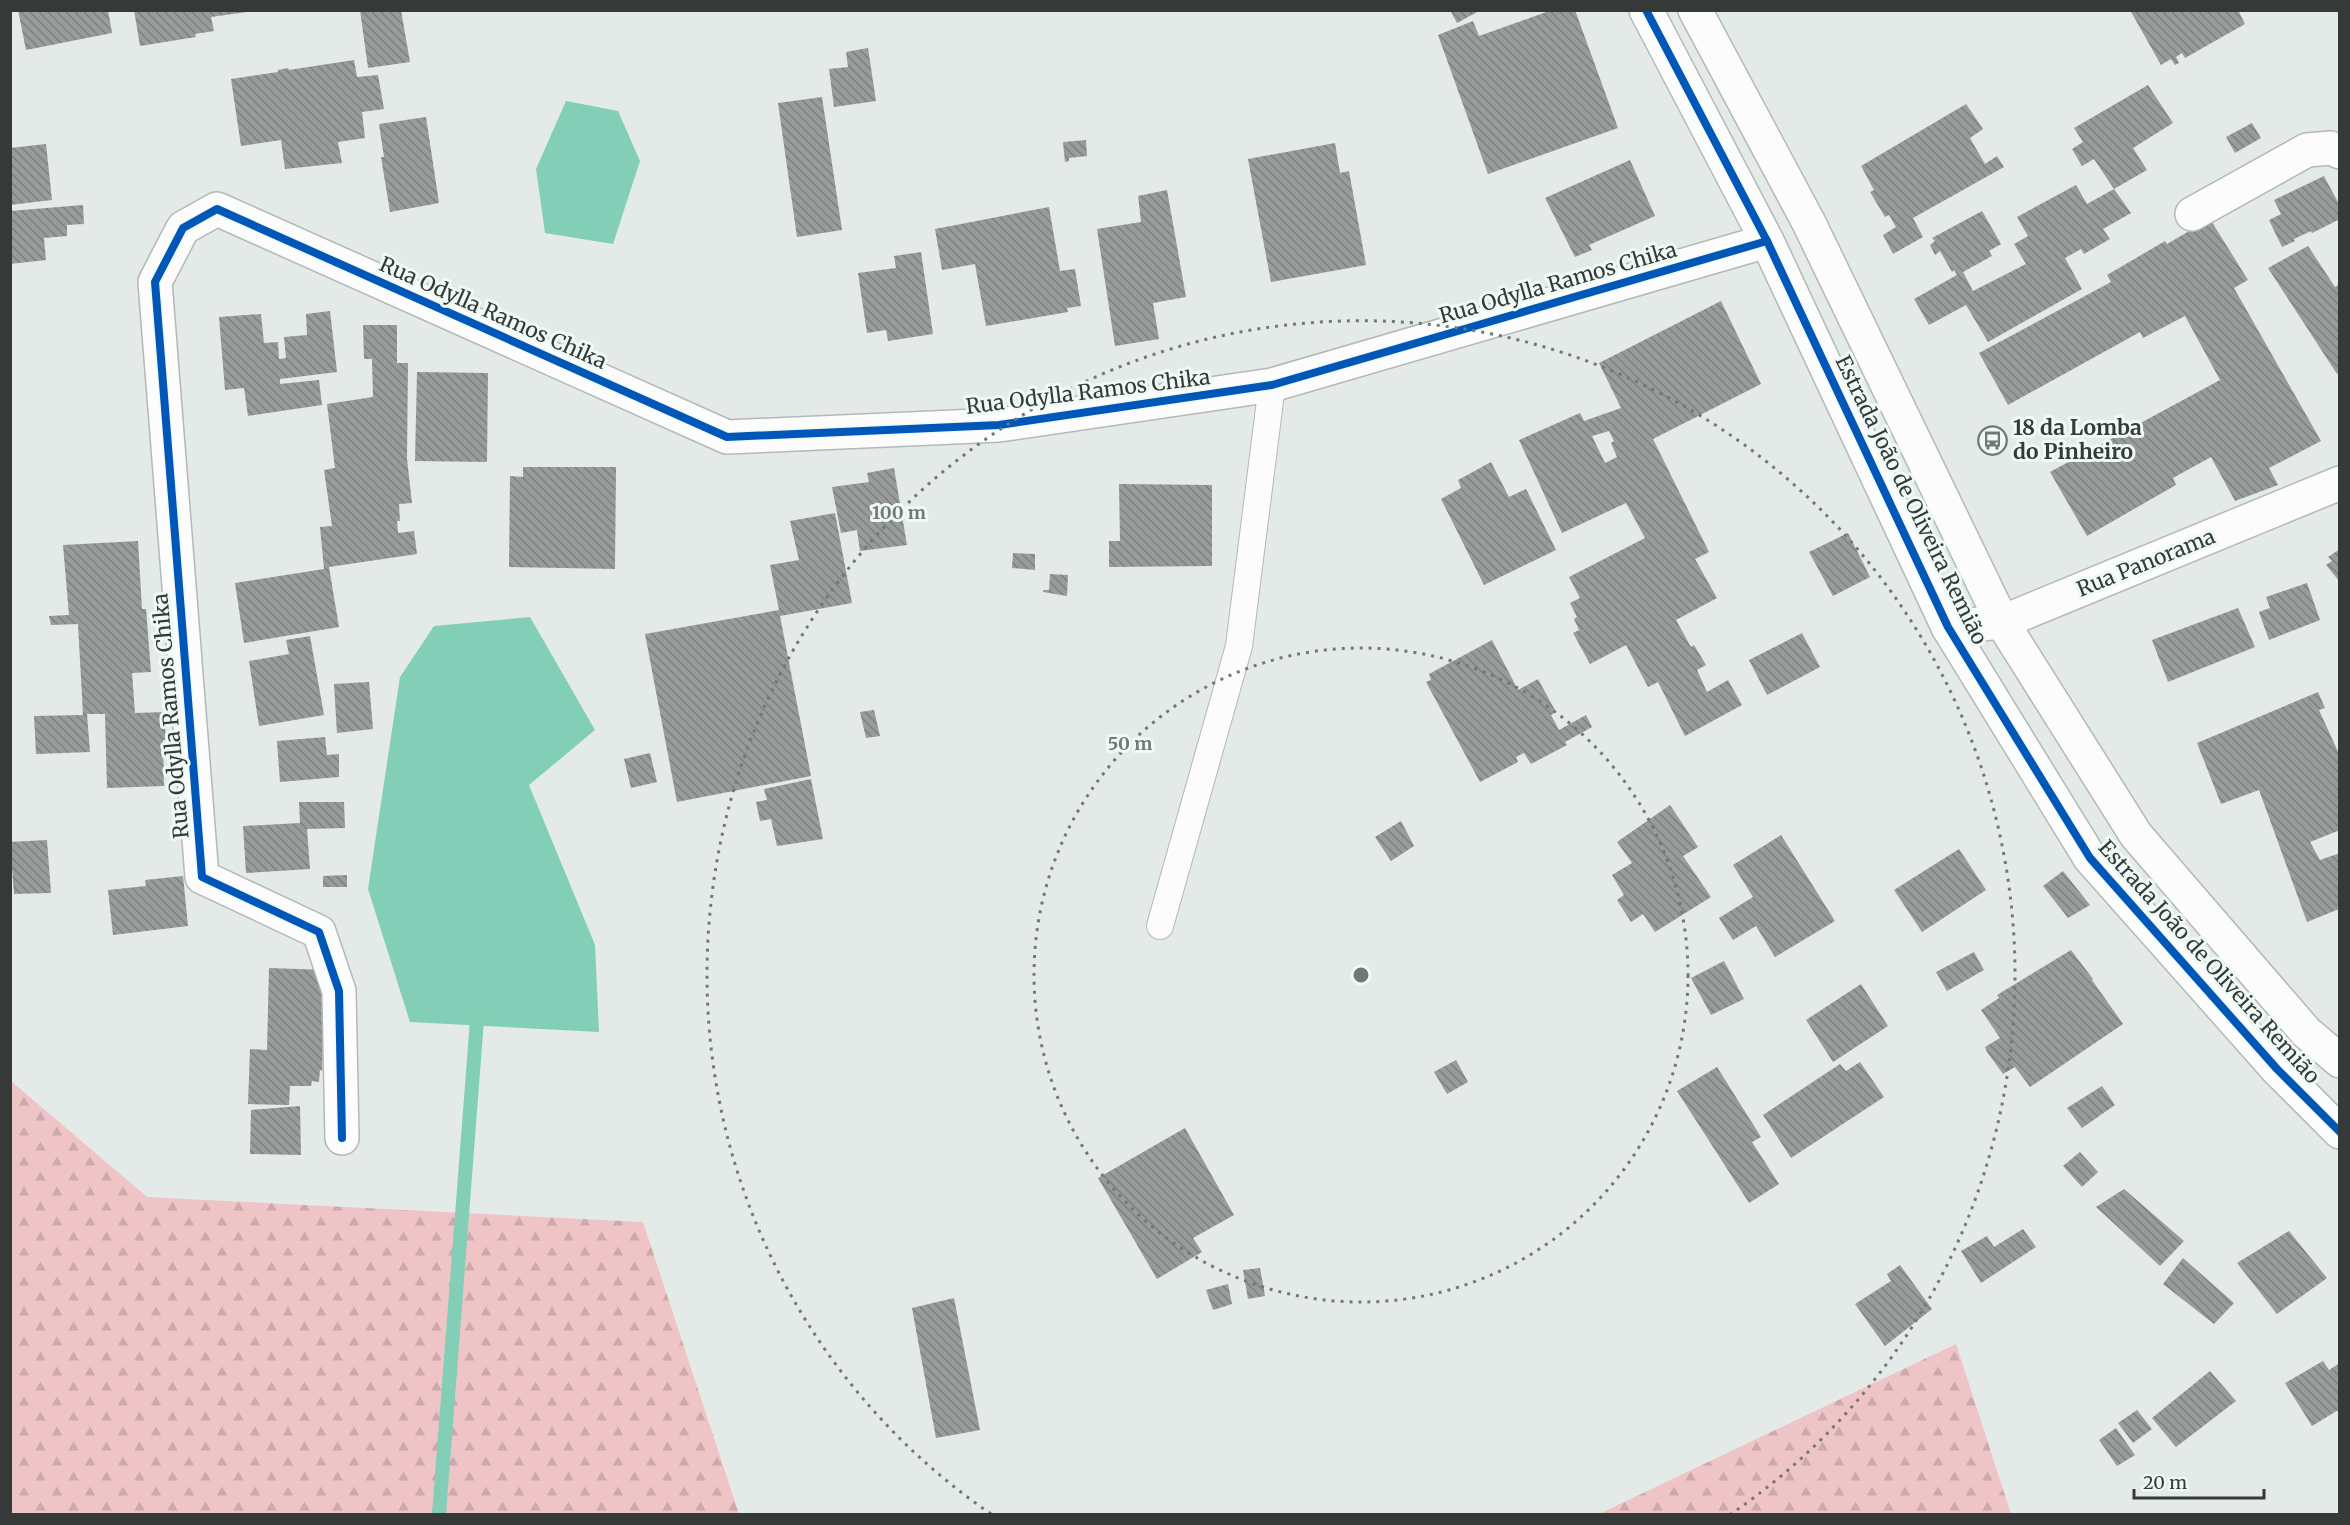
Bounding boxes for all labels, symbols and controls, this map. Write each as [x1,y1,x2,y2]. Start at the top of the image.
street label: Rua Odylla Ramos Chika [1436,236,1680,329]
street label: Rua Odylla Ramos Chika [375,250,611,375]
street label: Estrada João de Oliveira Remião [1830,351,1993,649]
street label: Rua Odylla Ramos Chika [964,363,1212,420]
place label: 18 da Lomba do Pinheiro [2013,414,2142,465]
bus stop icon: 18 da Lomba do Pinheiro [1976,424,2008,456]
text: 100 m [872,501,926,524]
street label: Rua Panorama [2073,523,2219,603]
street label: Rua Odylla Ramos Chika [146,592,195,840]
text: 50 m [1108,732,1152,755]
street label: Estrada João de Oliveira Remião [2093,834,2326,1089]
centre of rings [1351,965,1371,985]
scale bar [2134,1462,2264,1500]
text: 20 m [2143,1471,2187,1494]

